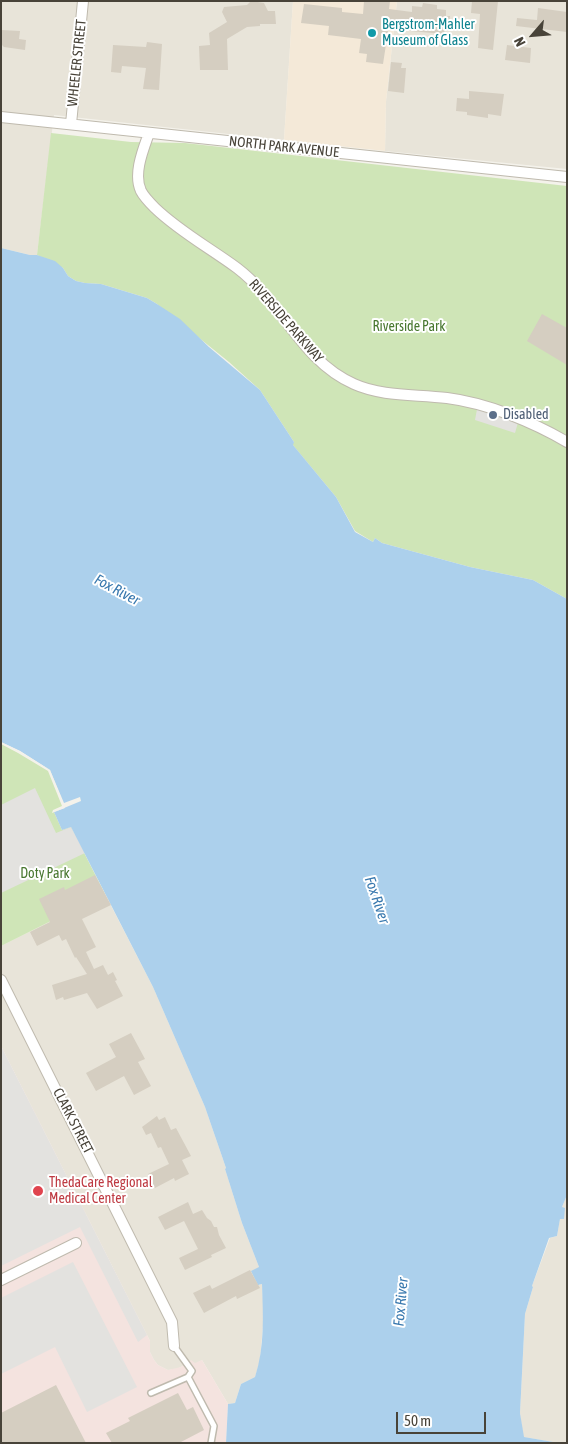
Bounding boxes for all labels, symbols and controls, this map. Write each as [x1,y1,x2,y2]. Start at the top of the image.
north arrow [508,10,558,60]
place label: Bergstrom-Mahler Museum of Glass [382,17,475,49]
street label: WHEELER STREET [64,19,90,107]
marker: Bergstrom-Mahler Museum of Glass [366,27,378,39]
text: N [511,35,529,49]
street label: NORTH PARK AVENUE [228,133,340,161]
street label: RIVERSIDE PARKWAY [245,276,327,366]
park label: Riverside Park [373,319,445,335]
place label: Disabled [503,407,549,423]
marker: Disabled [487,409,499,421]
water label: Fox River [91,571,143,609]
park label: Doty Park [20,866,70,882]
water label: Fox River [361,874,393,926]
street label: CLARK STREET [49,1085,97,1157]
place label: ThedaCare Regional Medical Center [49,1175,152,1208]
marker: ThedaCare Regional Medical Center [31,1184,45,1198]
water label: Fox River [390,1277,412,1327]
scale bar [398,1402,488,1434]
text: 50 m [404,1412,431,1429]

